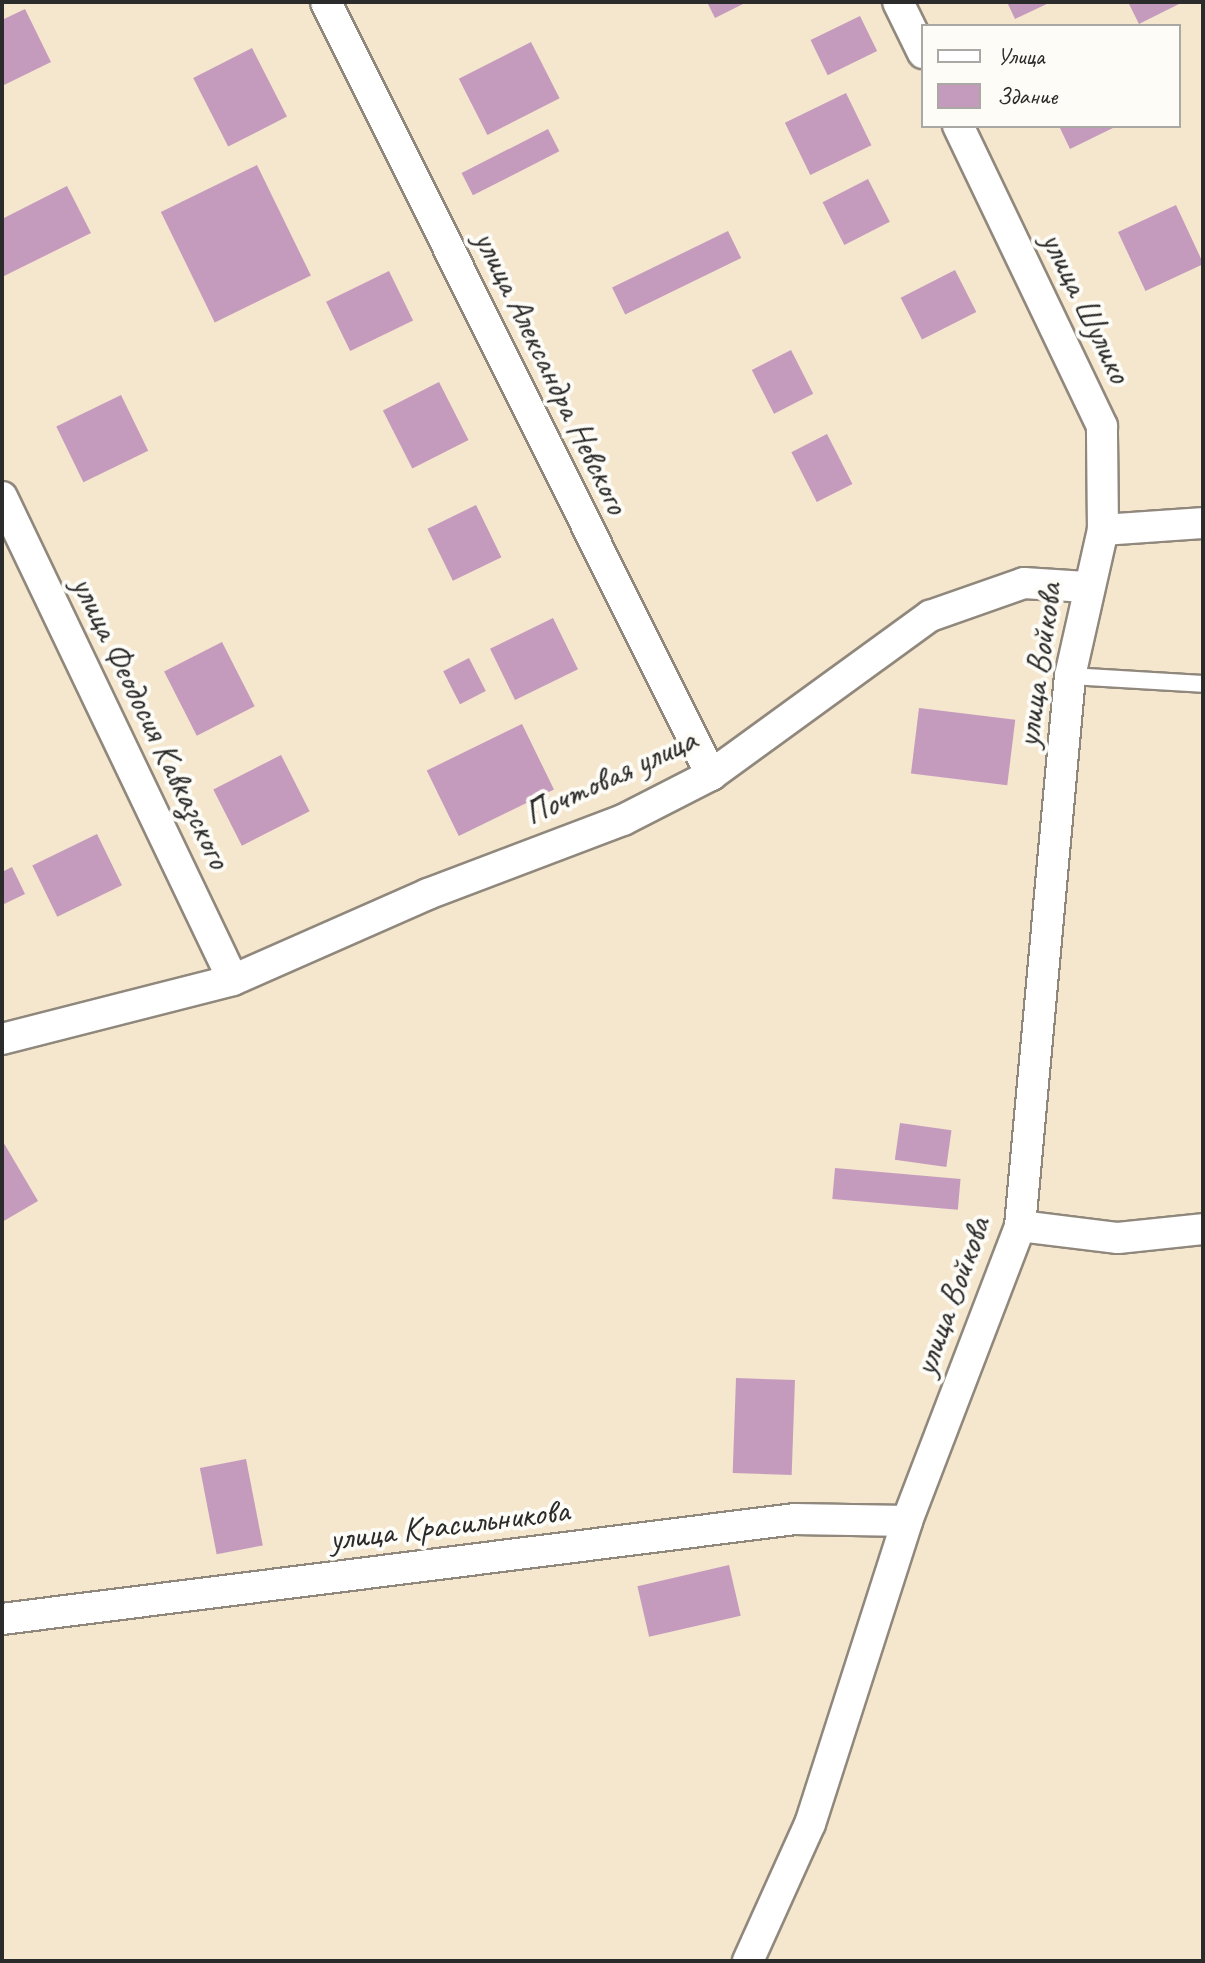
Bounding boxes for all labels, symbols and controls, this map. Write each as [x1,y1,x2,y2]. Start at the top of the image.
legend [921,24,1181,128]
text: Улица [997,41,1045,71]
text: Здание [997,81,1057,111]
street label: улица Александра Невского [466,223,638,521]
street label: улица Шулико [1033,224,1141,390]
street label: улица Феодосия Кавказского [64,569,240,875]
street label: улица Войкова [1006,580,1070,750]
street label: Почтовая улица [517,718,703,834]
street label: улица Войкова [904,1211,998,1381]
street label: улица Красильникова [326,1489,572,1559]

